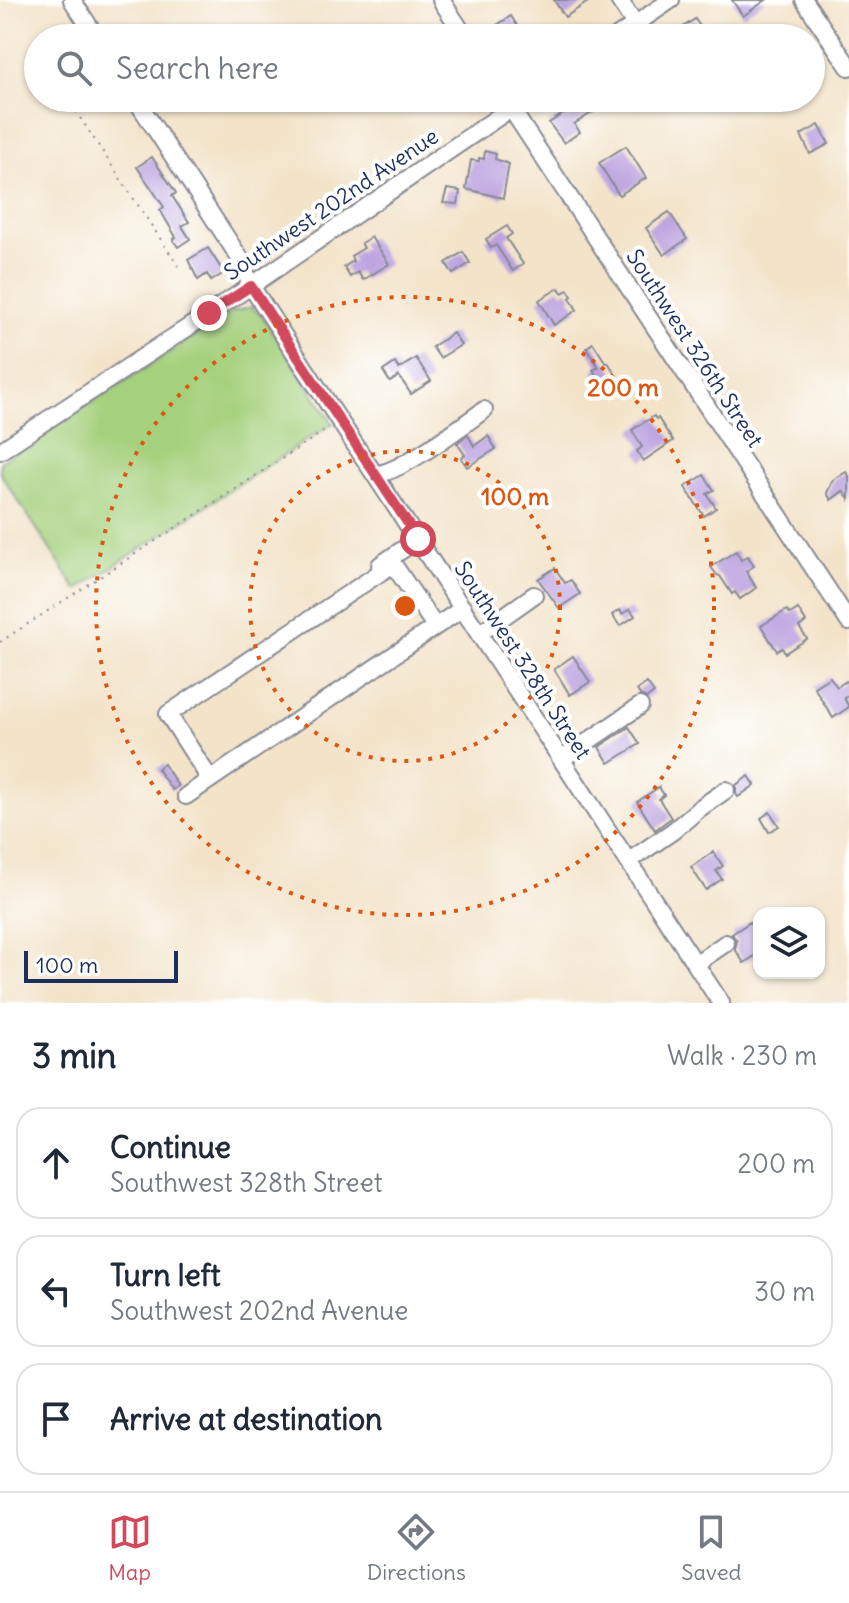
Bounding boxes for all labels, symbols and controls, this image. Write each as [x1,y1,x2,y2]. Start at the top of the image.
search box [24,24,825,112]
icon: search [52,46,96,90]
text: Search here [116,49,279,87]
street label: Southwest 202nd Avenue [219,122,443,286]
street label: Southwest 326th Street [620,244,770,452]
route end [191,295,227,331]
text: 200 m [587,372,659,402]
text: 100 m [481,481,549,511]
route start [400,521,436,557]
street label: Southwest 328th Street [448,556,598,764]
centre of rings [391,592,419,620]
map controls [753,907,825,979]
button: layers [753,907,825,979]
scale bar [24,947,178,983]
text: 100 m [36,951,98,979]
text: 3 min [32,1034,117,1077]
text: Walk · 230 m [667,1039,817,1072]
text: Continue [110,1128,231,1166]
icon: ahead [34,1141,78,1185]
text: 200 m [738,1147,815,1180]
text: Southwest 328th Street [110,1166,382,1199]
text: Turn left [110,1256,221,1294]
icon: left [34,1269,78,1313]
text: 30 m [754,1275,815,1308]
text: Southwest 202nd Avenue [110,1294,408,1327]
icon: arrive [34,1397,78,1441]
text: Arrive at destination [110,1400,382,1438]
tab: Map [108,1510,152,1586]
tab: Directions [367,1510,466,1586]
tab: Saved [681,1510,741,1586]

